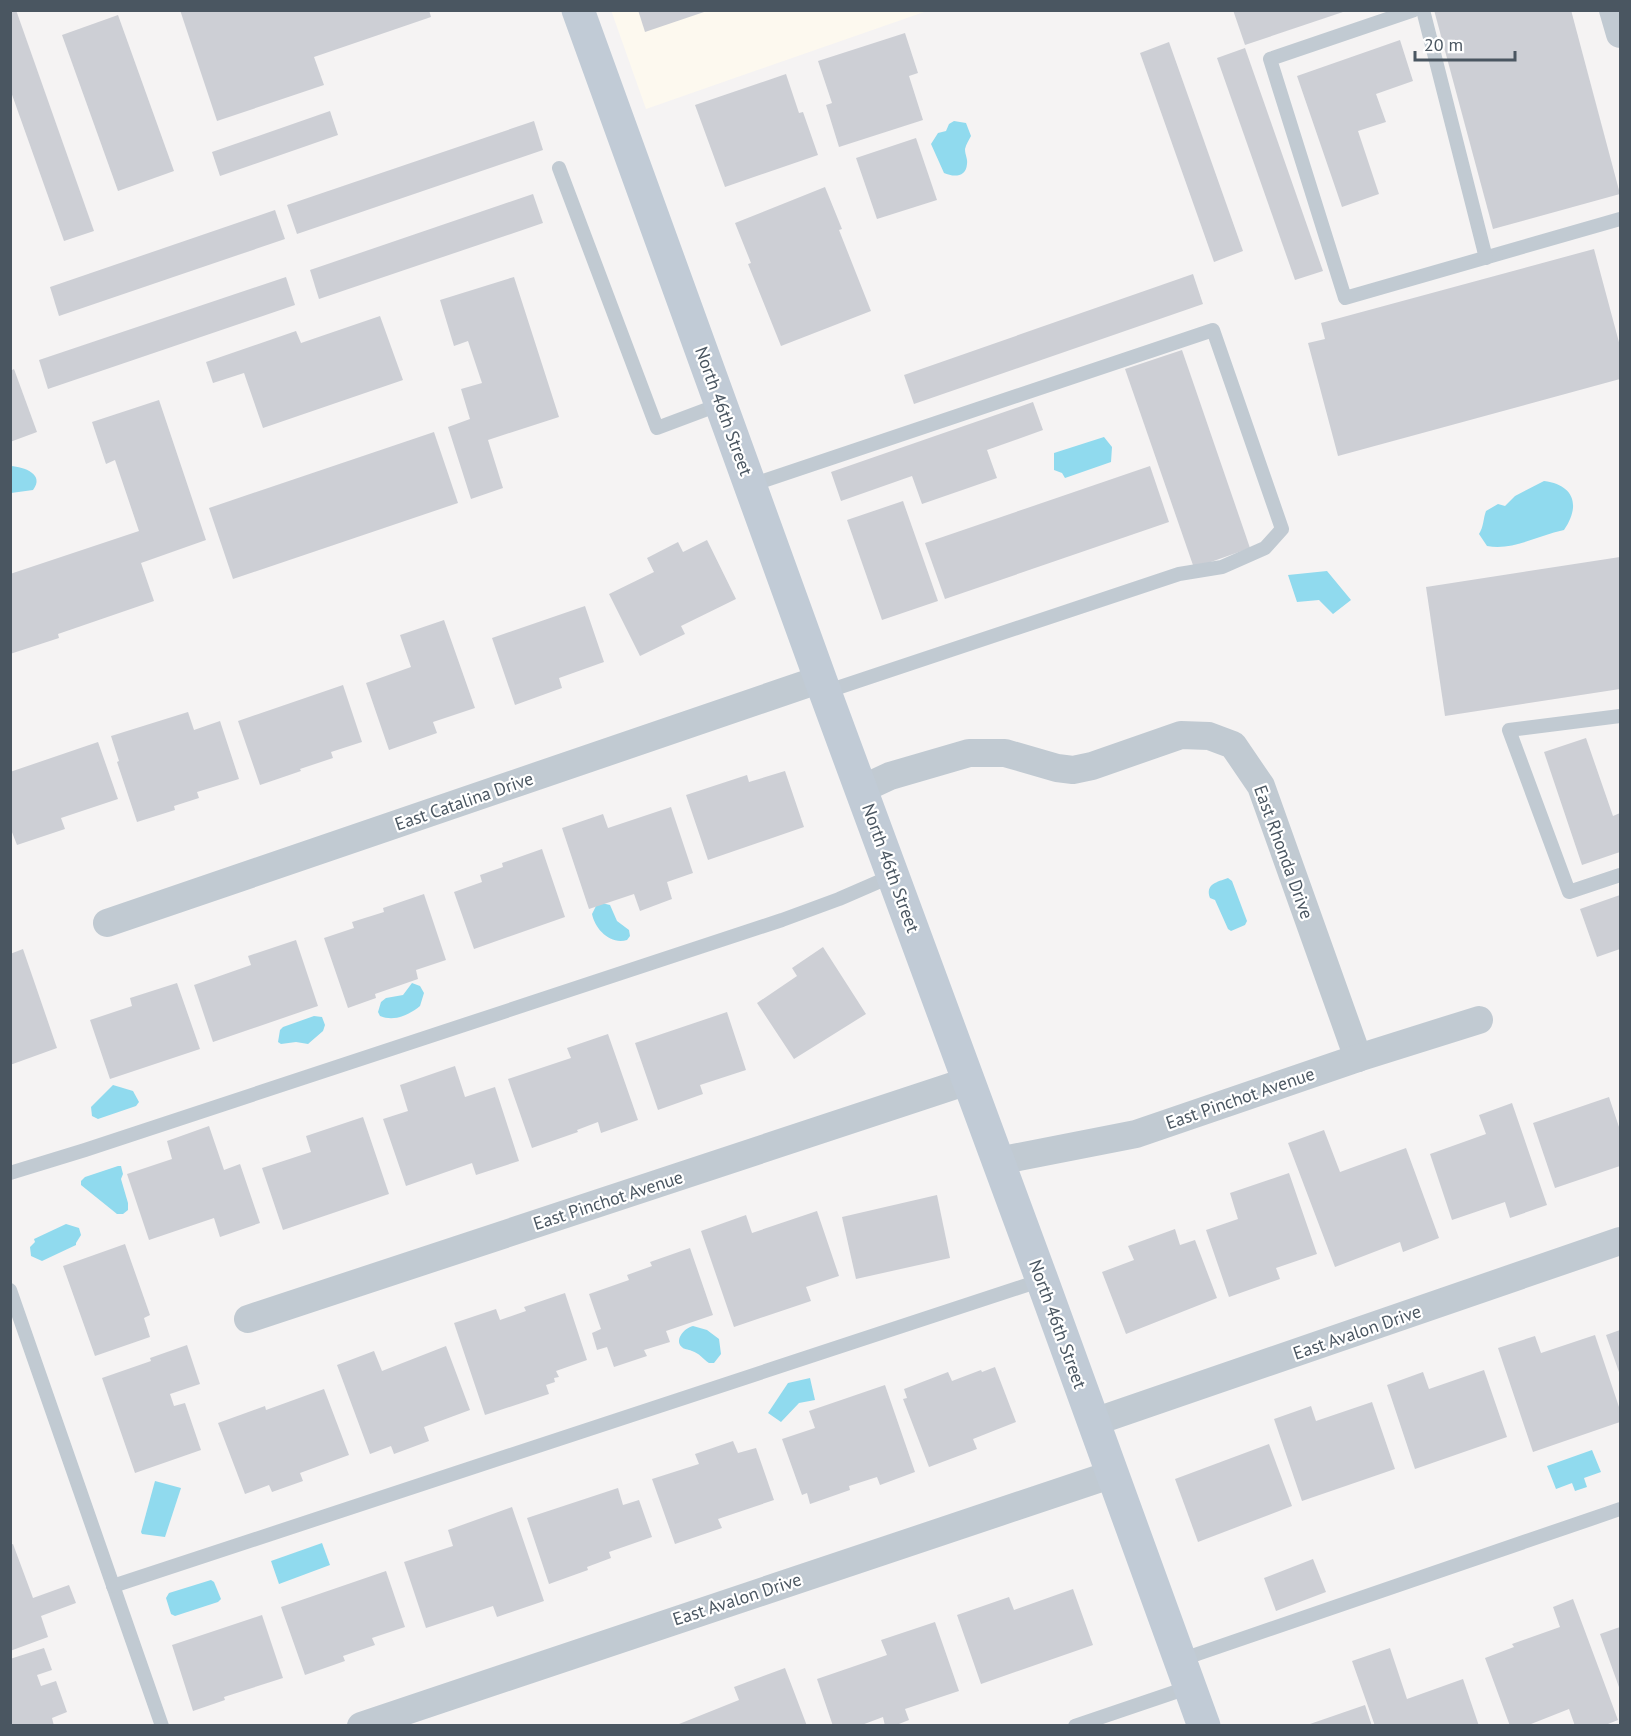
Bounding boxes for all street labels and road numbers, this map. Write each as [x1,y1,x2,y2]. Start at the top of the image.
street label: North 46th Street [690,343,758,479]
street label: East Catalina Drive [392,767,536,835]
street label: East Rhonda Drive [1249,782,1319,922]
street label: North 46th Street [857,800,925,936]
street label: East Pinchot Avenue [1163,1062,1317,1134]
street label: East Pinchot Avenue [530,1165,686,1235]
street label: North 46th Street [1024,1256,1092,1392]
street label: East Avalon Drive [1290,1299,1424,1365]
street label: East Avalon Drive [670,1567,804,1631]

